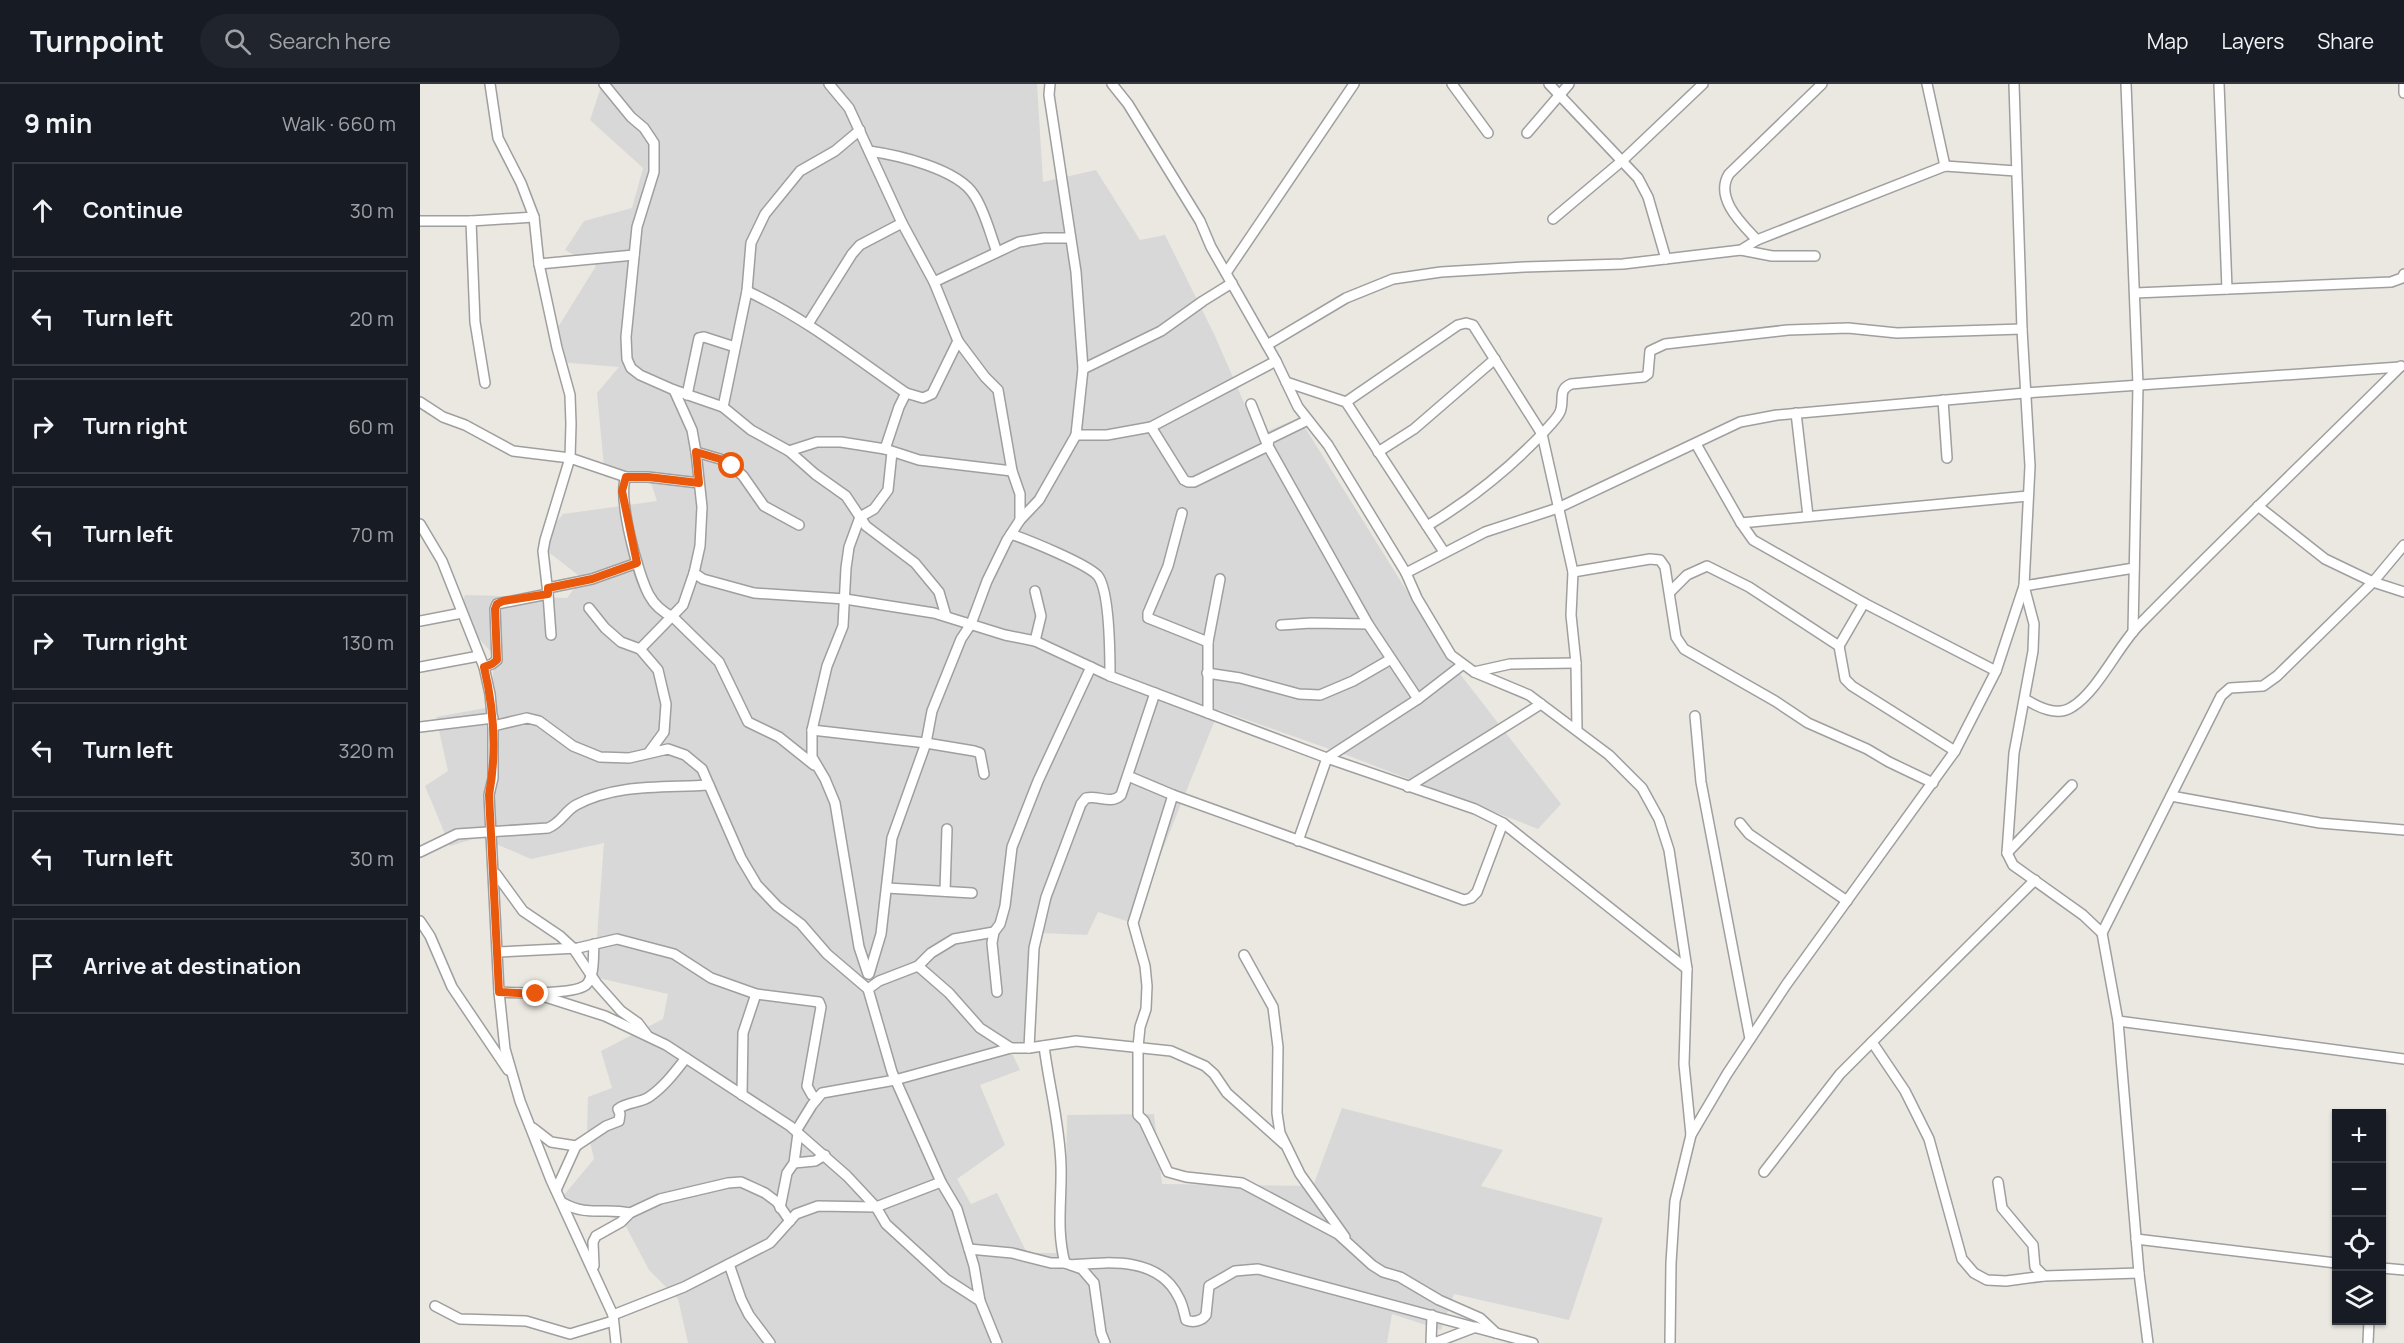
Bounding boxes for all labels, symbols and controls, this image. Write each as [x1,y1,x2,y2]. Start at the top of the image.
search box [200,14,620,68]
text: Turnpoint [30,22,164,60]
icon: search [221,25,254,58]
text: Search here [269,26,391,56]
text: Map [2147,27,2188,55]
text: Layers [2221,27,2284,55]
text: Share [2317,27,2374,55]
text: 9 min [24,105,92,141]
text: Walk · 660 m [282,110,396,137]
icon: ahead [26,194,59,227]
text: Continue [83,195,183,225]
text: 30 m [350,197,394,224]
icon: left [26,302,59,335]
text: Turn left [83,303,173,333]
text: 20 m [349,305,394,332]
icon: right [26,410,59,443]
text: Turn right [83,411,188,441]
text: 60 m [348,413,394,440]
route start [718,452,744,478]
icon: left [26,518,59,551]
text: Turn left [83,519,173,549]
text: 70 m [351,521,394,548]
icon: right [26,626,59,659]
text: Turn right [83,627,188,657]
text: 130 m [342,629,394,656]
icon: left [26,734,59,767]
text: Turn left [83,735,173,765]
text: 320 m [338,737,394,764]
icon: left [26,842,59,875]
text: Turn left [83,843,173,873]
text: 30 m [350,845,394,872]
icon: arrive [26,950,59,983]
text: Arrive at destination [83,951,301,981]
route end [522,980,548,1006]
map controls [2332,1109,2386,1325]
button: + [2332,1109,2386,1163]
button: − [2332,1163,2386,1217]
button: locate [2332,1217,2386,1271]
button: layers [2332,1271,2386,1325]

